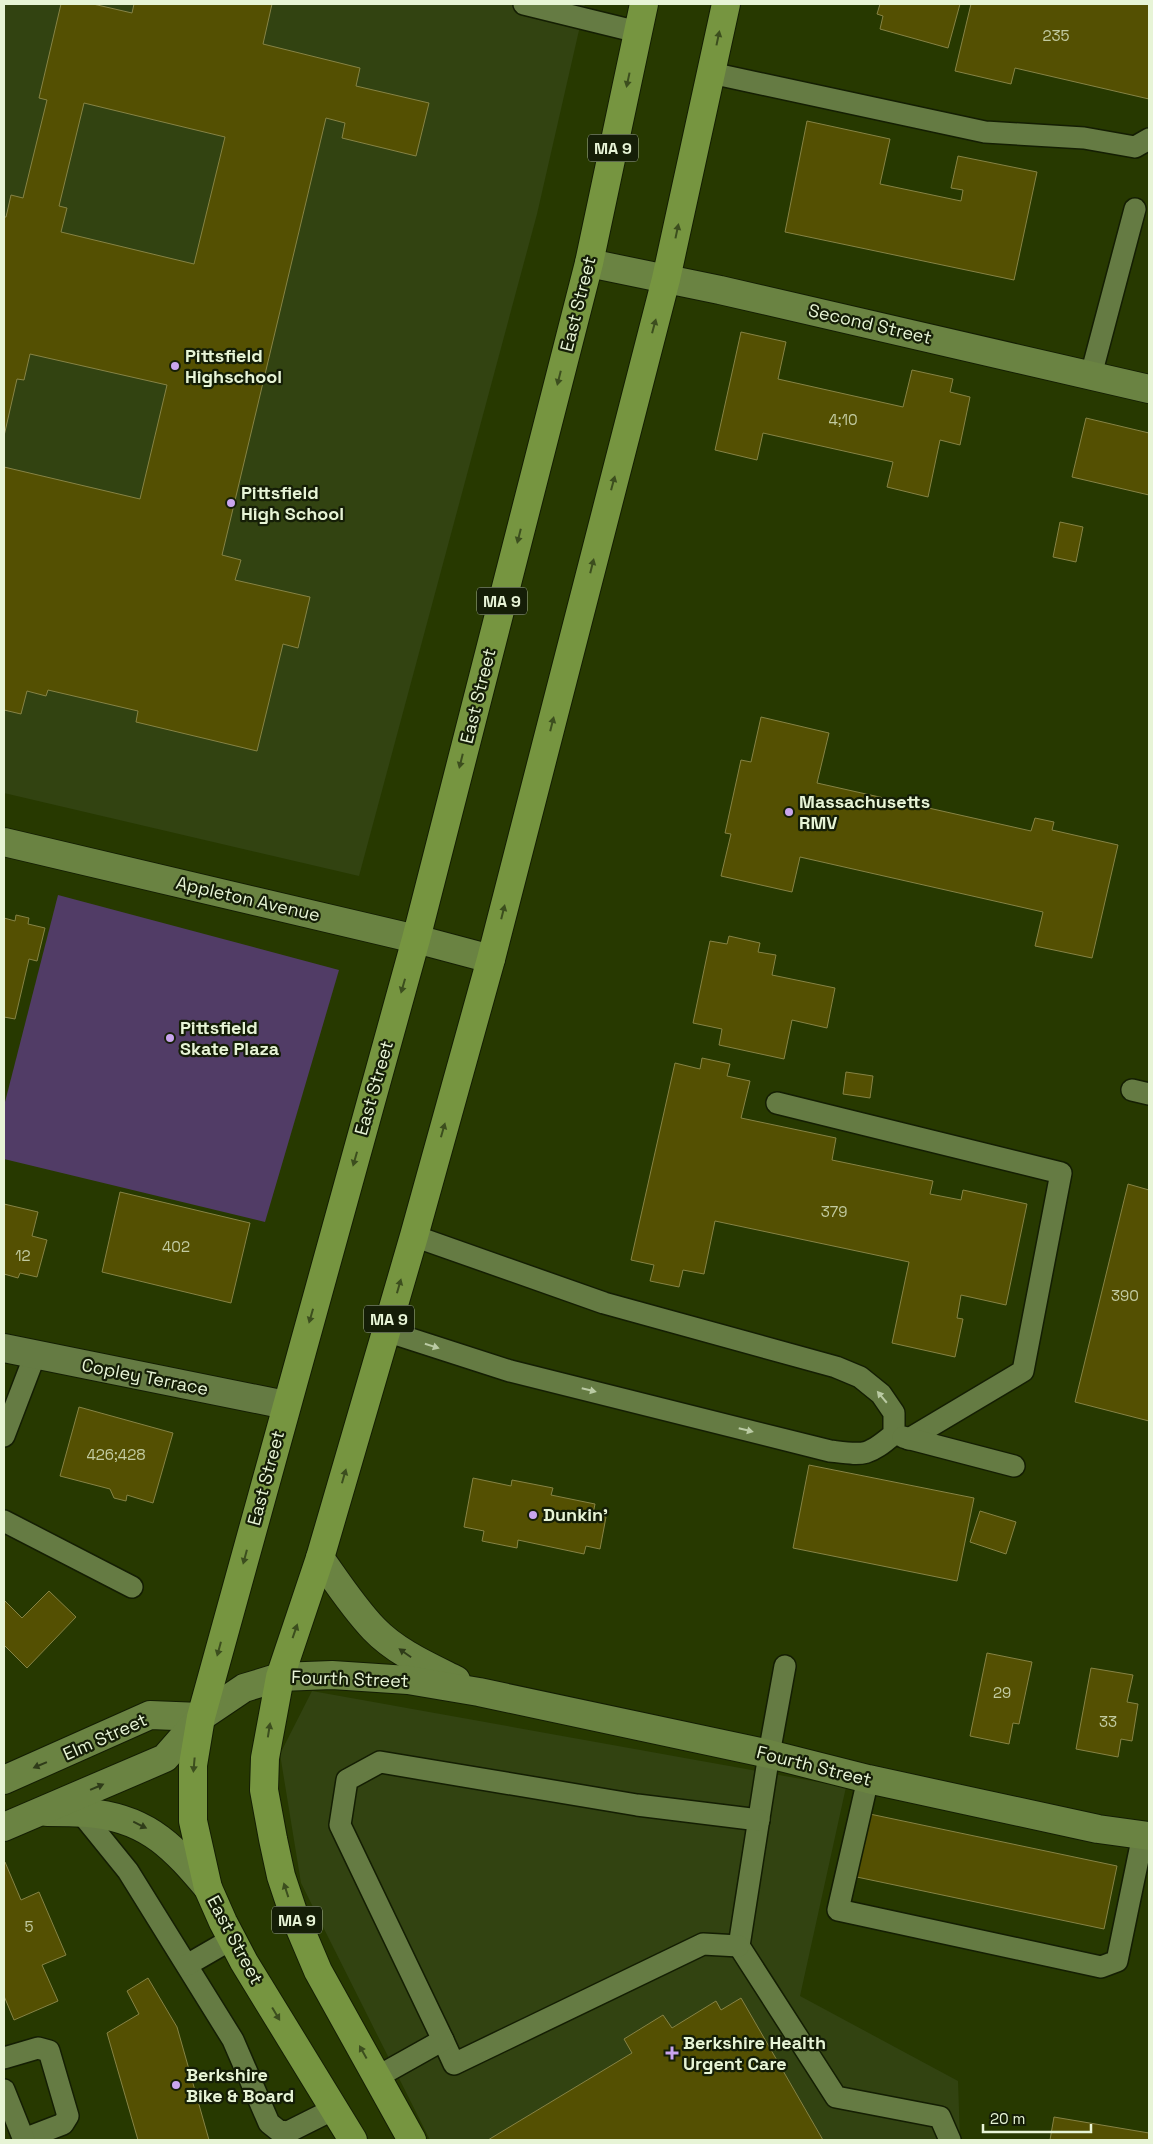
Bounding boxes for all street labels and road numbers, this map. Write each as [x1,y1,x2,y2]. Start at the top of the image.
road number: MA 9 [588,134,638,162]
street label: East Street [555,254,600,354]
street label: Second Street [806,298,934,349]
road number: MA 9 [477,588,527,614]
street label: East Street [455,646,500,746]
street label: Appleton Avenue [174,871,322,926]
street label: East Street [349,1038,398,1138]
road number: MA 9 [364,1306,414,1332]
street label: Copley Terrace [80,1353,210,1400]
street label: East Street [242,1428,289,1528]
street label: Fourth Street [291,1665,409,1692]
street label: Elm Street [59,1708,150,1765]
street label: Fourth Street [754,1740,874,1791]
street label: East Street [202,1891,269,1988]
road number: MA 9 [272,1906,322,1934]

